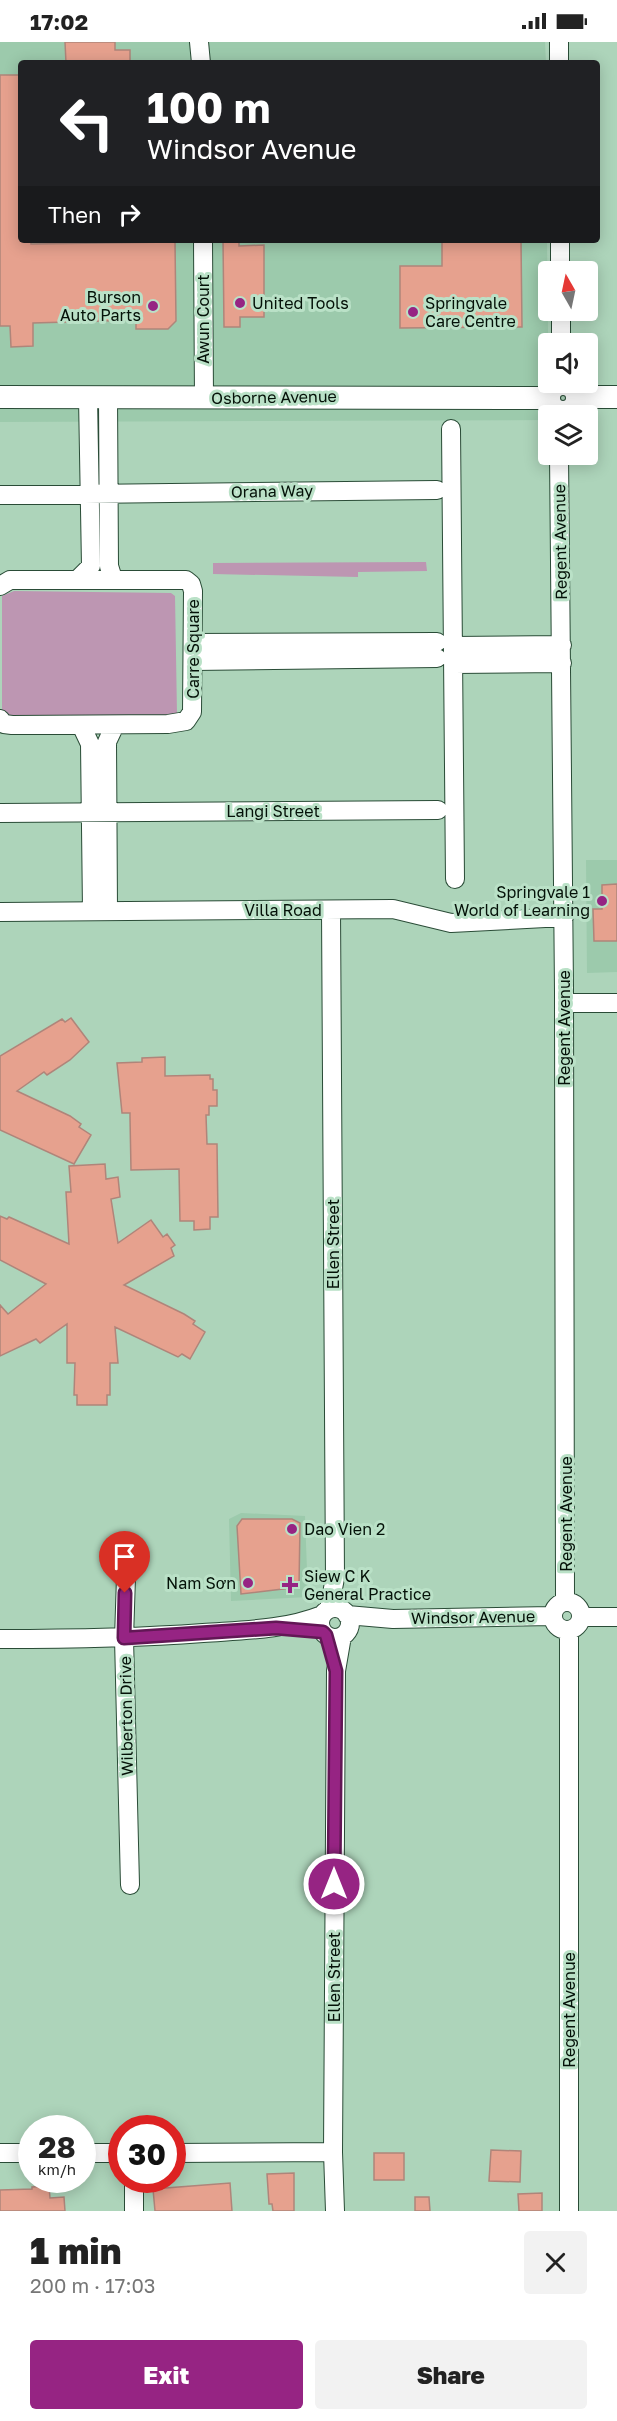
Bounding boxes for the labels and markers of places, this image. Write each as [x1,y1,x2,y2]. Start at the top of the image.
place label: Burson Auto Parts [60,287,141,325]
place label: United Tools [252,293,349,313]
place label: Springvale Care Centre [425,293,516,331]
marker: United Tools [233,296,247,310]
marker: Burson Auto Parts [146,299,160,313]
marker: Springvale Care Centre [406,305,420,319]
place label: Springvale 1 World of Learning [454,882,590,920]
marker: Springvale 1 World of Learning [595,894,609,908]
place label: Dao Vien 2 [304,1519,385,1539]
marker: Dao Vien 2 [285,1522,299,1536]
pin [99,1531,150,1593]
place label: Siew C K General Practice [304,1566,431,1604]
place label: Nam Sơn [166,1573,236,1593]
marker: Nam Sơn [241,1576,255,1590]
marker: Siew C K General Practice [281,1576,299,1594]

